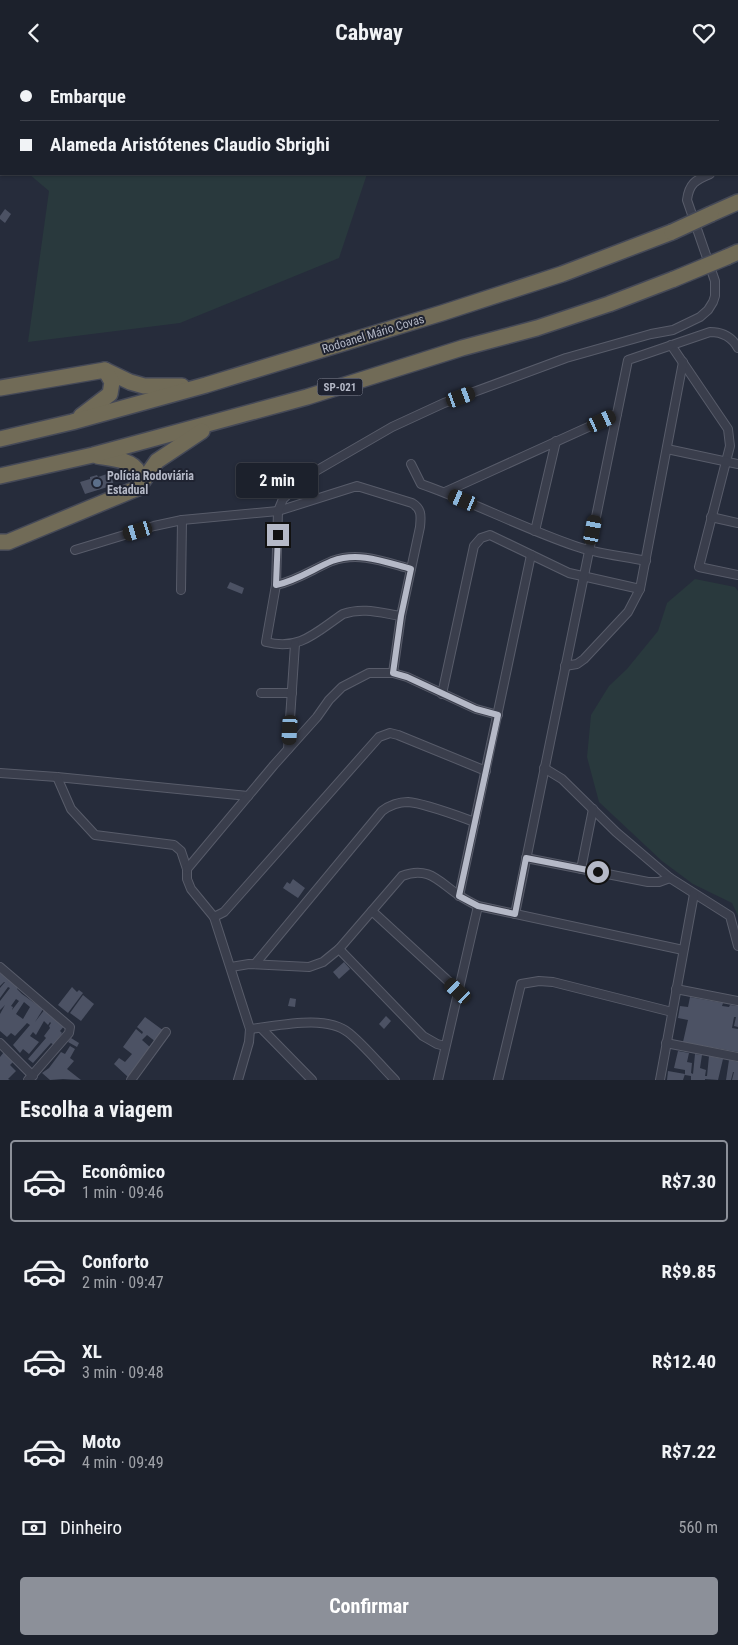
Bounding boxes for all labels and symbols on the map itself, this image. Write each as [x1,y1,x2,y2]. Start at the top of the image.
street label: Rodoanel Mário Covas [320,312,426,356]
road number: SP-021 [318,379,362,396]
car [444,385,477,409]
car [585,408,618,434]
callout: 2 min [237,463,319,497]
place label: Polícia Rodoviária Estadual [107,469,194,497]
marker: Polícia Rodoviária Estadual [91,477,103,489]
car [446,487,479,513]
car [582,514,603,546]
car [121,519,154,543]
route end [267,524,289,546]
car [281,715,298,745]
route start [587,861,609,883]
car [441,975,474,1007]

